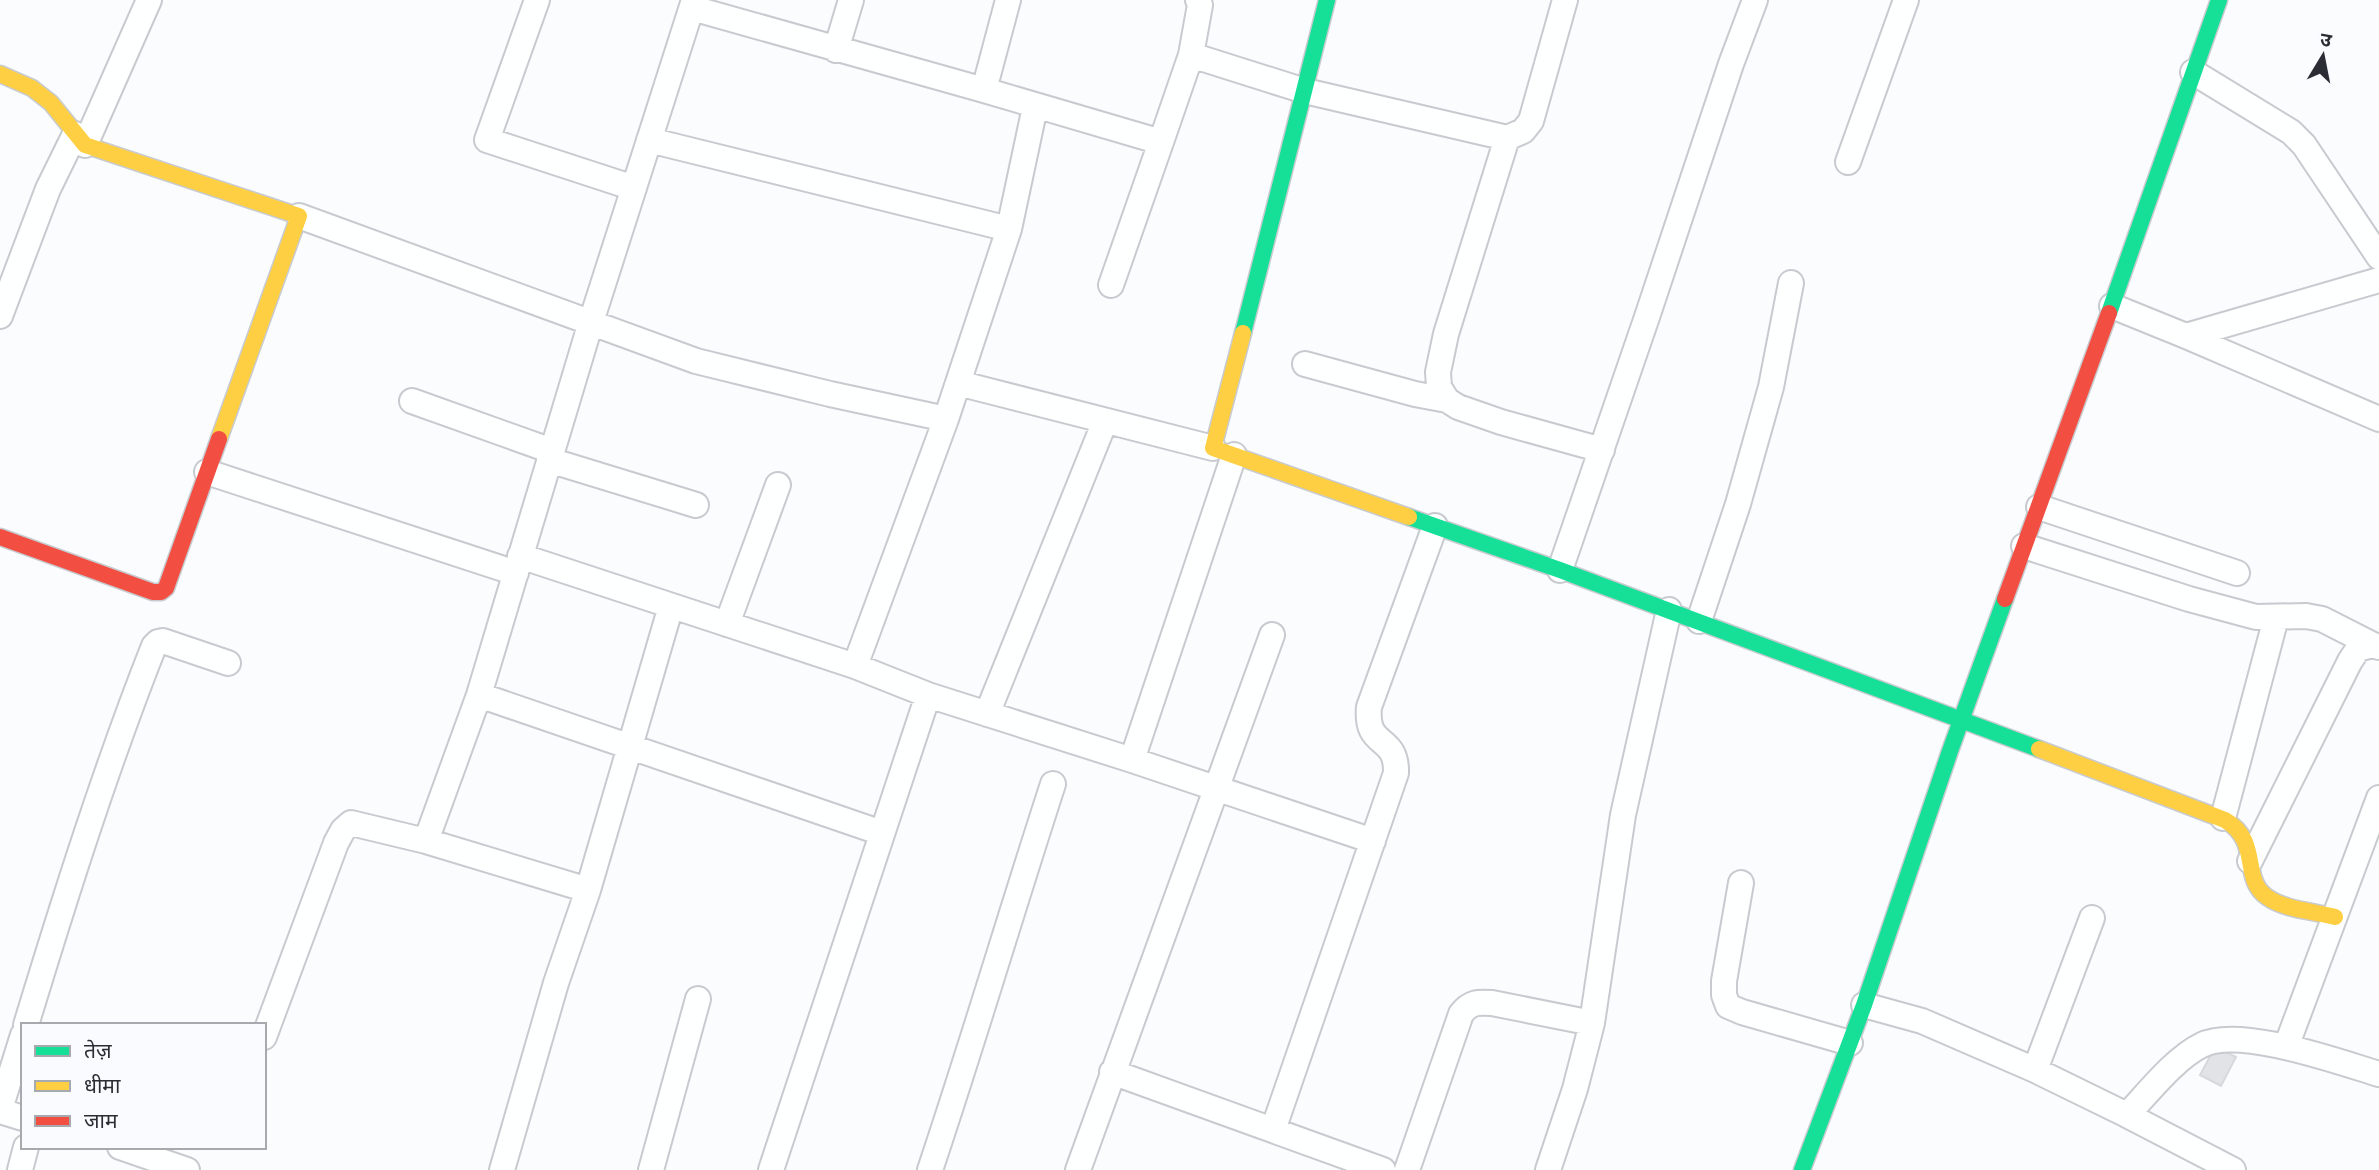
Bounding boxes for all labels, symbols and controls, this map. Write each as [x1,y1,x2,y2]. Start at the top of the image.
north arrow [2288,21,2358,91]
text: उ [2318,26,2334,52]
legend [21,1023,266,1149]
text: तेज़ [84,1037,112,1064]
text: धीमा [84,1072,121,1099]
text: जाम [84,1107,118,1134]

